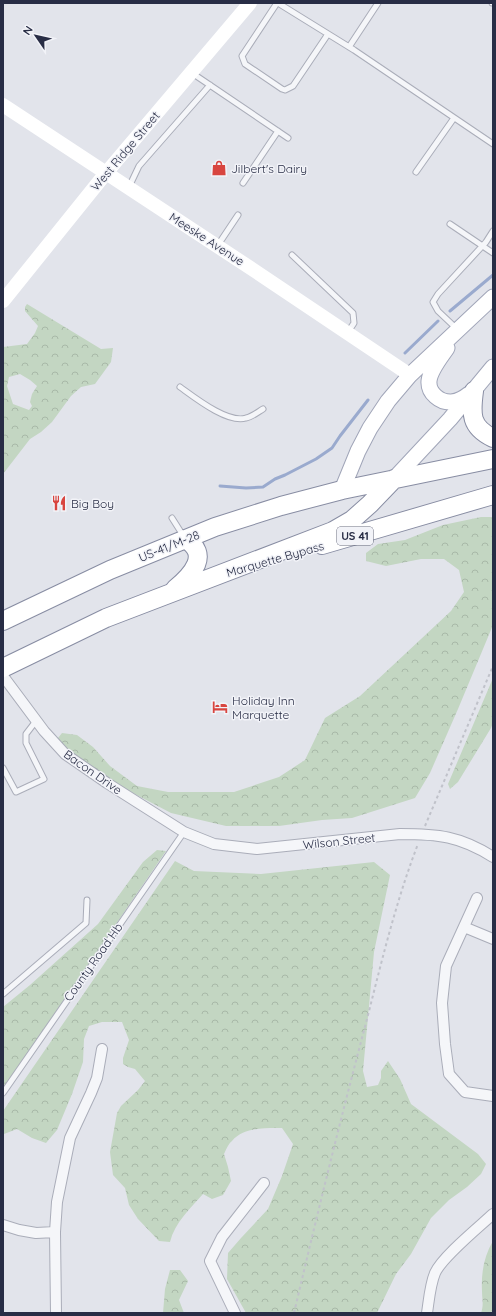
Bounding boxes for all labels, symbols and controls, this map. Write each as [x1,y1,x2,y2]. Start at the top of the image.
north arrow [16,16,56,56]
text: N [20,23,36,38]
street label: West Ridge Street [87,108,163,194]
shop icon: Jilbert's Dairy [210,159,228,177]
place label: Jilbert's Dairy [231,161,307,176]
street label: Meeske Avenue [167,209,247,269]
restaurant icon: Big Boy [50,494,68,512]
place label: Big Boy [71,496,114,511]
street label: US-41/M-28 [136,527,202,565]
road number: US 41 [337,527,373,545]
street label: Marquette Bypass [224,538,326,580]
place label: Holiday Inn Marquette [232,693,295,722]
hotel icon: Holiday Inn Marquette [211,698,229,716]
street label: Bacon Drive [61,746,125,798]
street label: Wilson Street [302,830,376,852]
street label: County Road Hb [60,920,126,1004]

